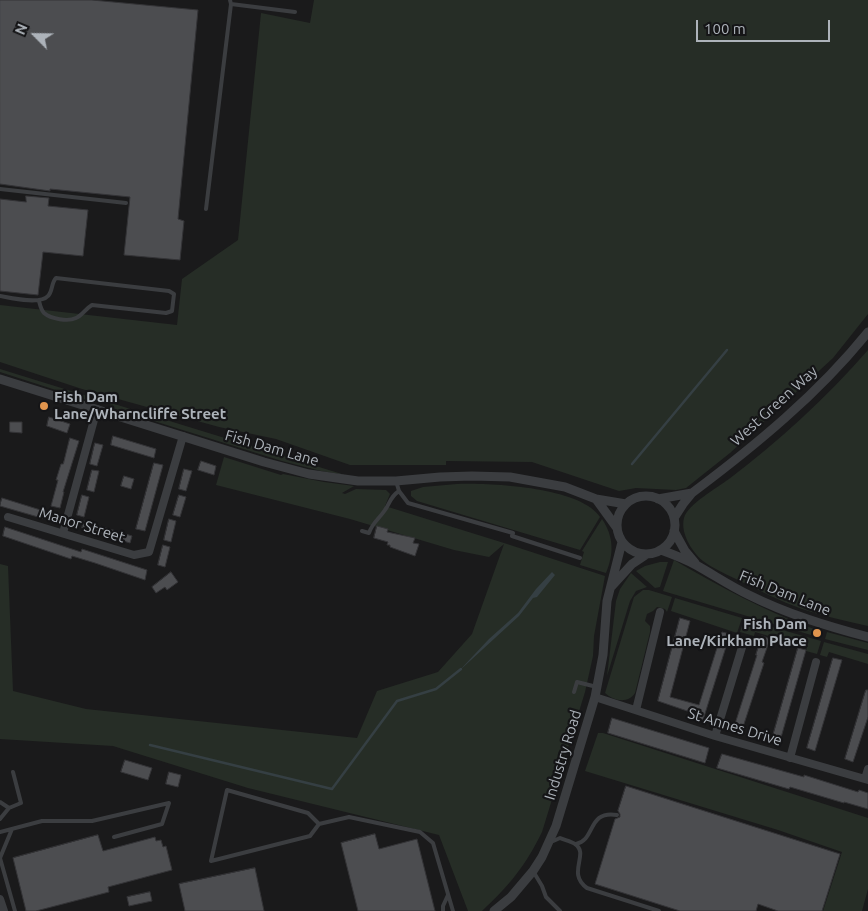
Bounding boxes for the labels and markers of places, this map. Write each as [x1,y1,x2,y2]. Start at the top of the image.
place label: Fish Dam Lane/Wharncliffe Street [54,388,226,423]
marker: Fish Dam Lane/Wharncliffe Street [38,400,50,412]
place label: Fish Dam Lane/Kirkham Place [666,615,807,650]
marker: Fish Dam Lane/Kirkham Place [811,627,823,639]

